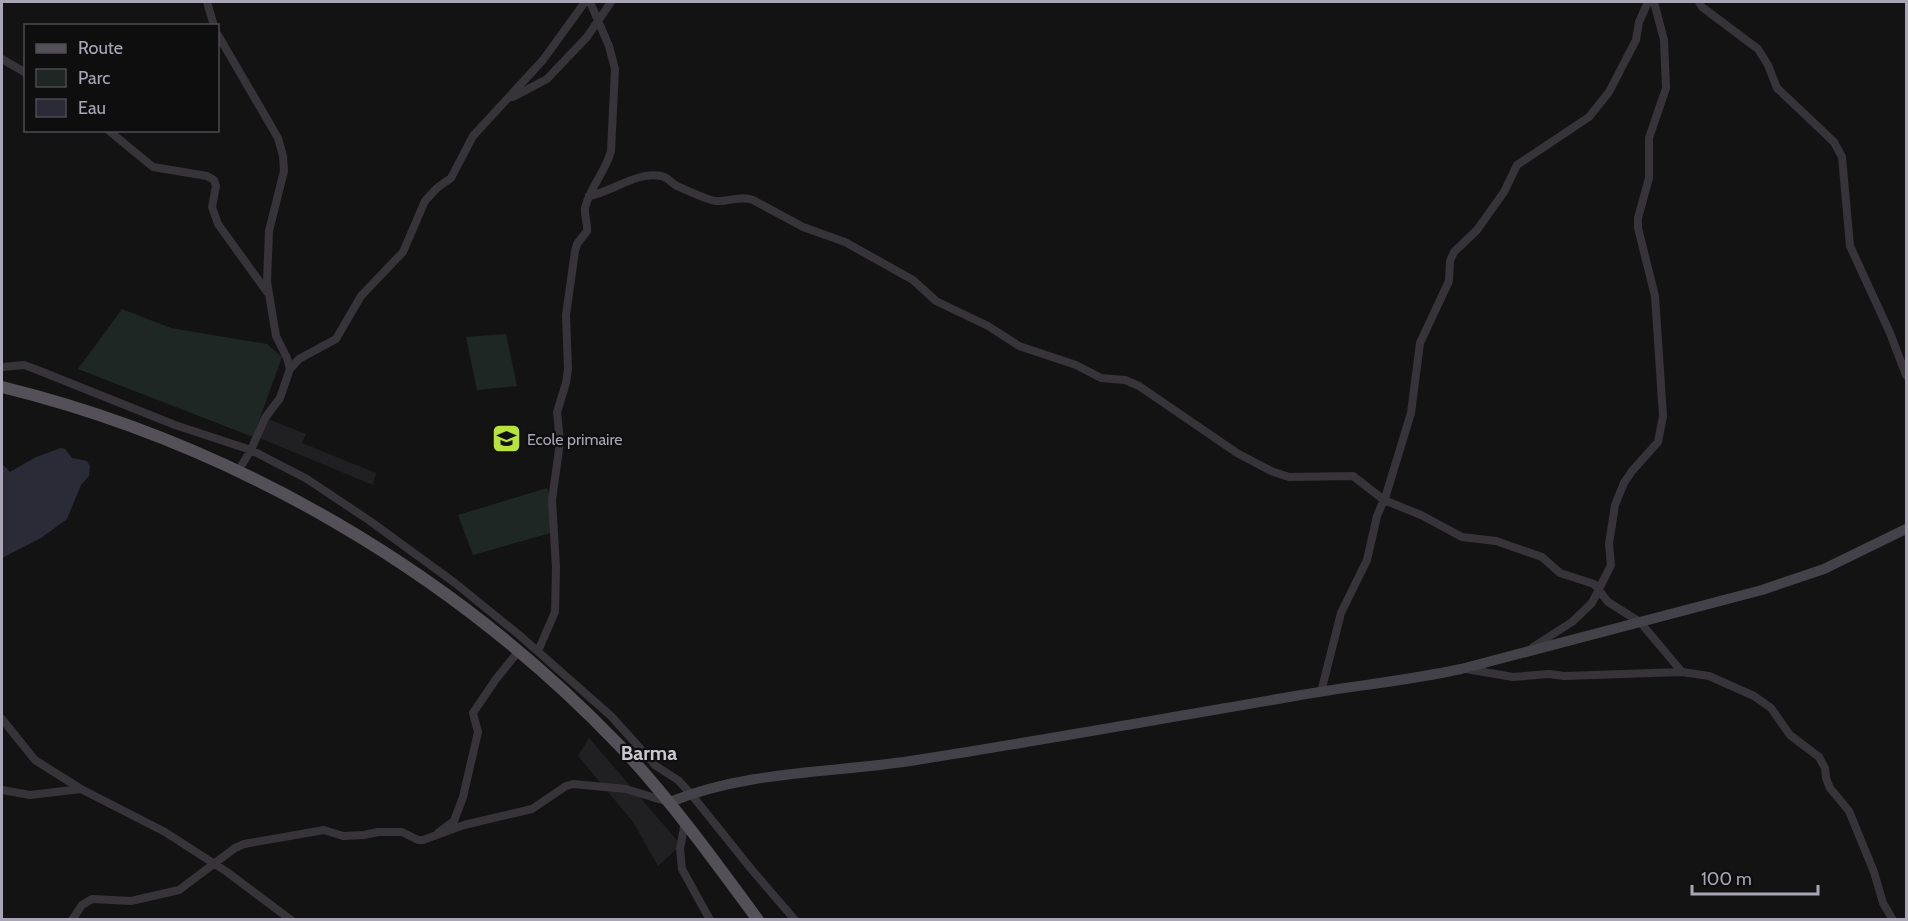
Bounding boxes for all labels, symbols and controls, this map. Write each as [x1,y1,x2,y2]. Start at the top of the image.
legend [24,24,219,132]
text: Route [78,37,123,59]
text: Parc [78,67,110,89]
text: Eau [78,97,106,119]
school or university icon: Ecole primaire [490,423,522,455]
place label: Ecole primaire [527,430,623,449]
district label: Barma [621,741,677,765]
scale bar [1692,858,1818,896]
text: 100 m [1701,868,1752,890]

